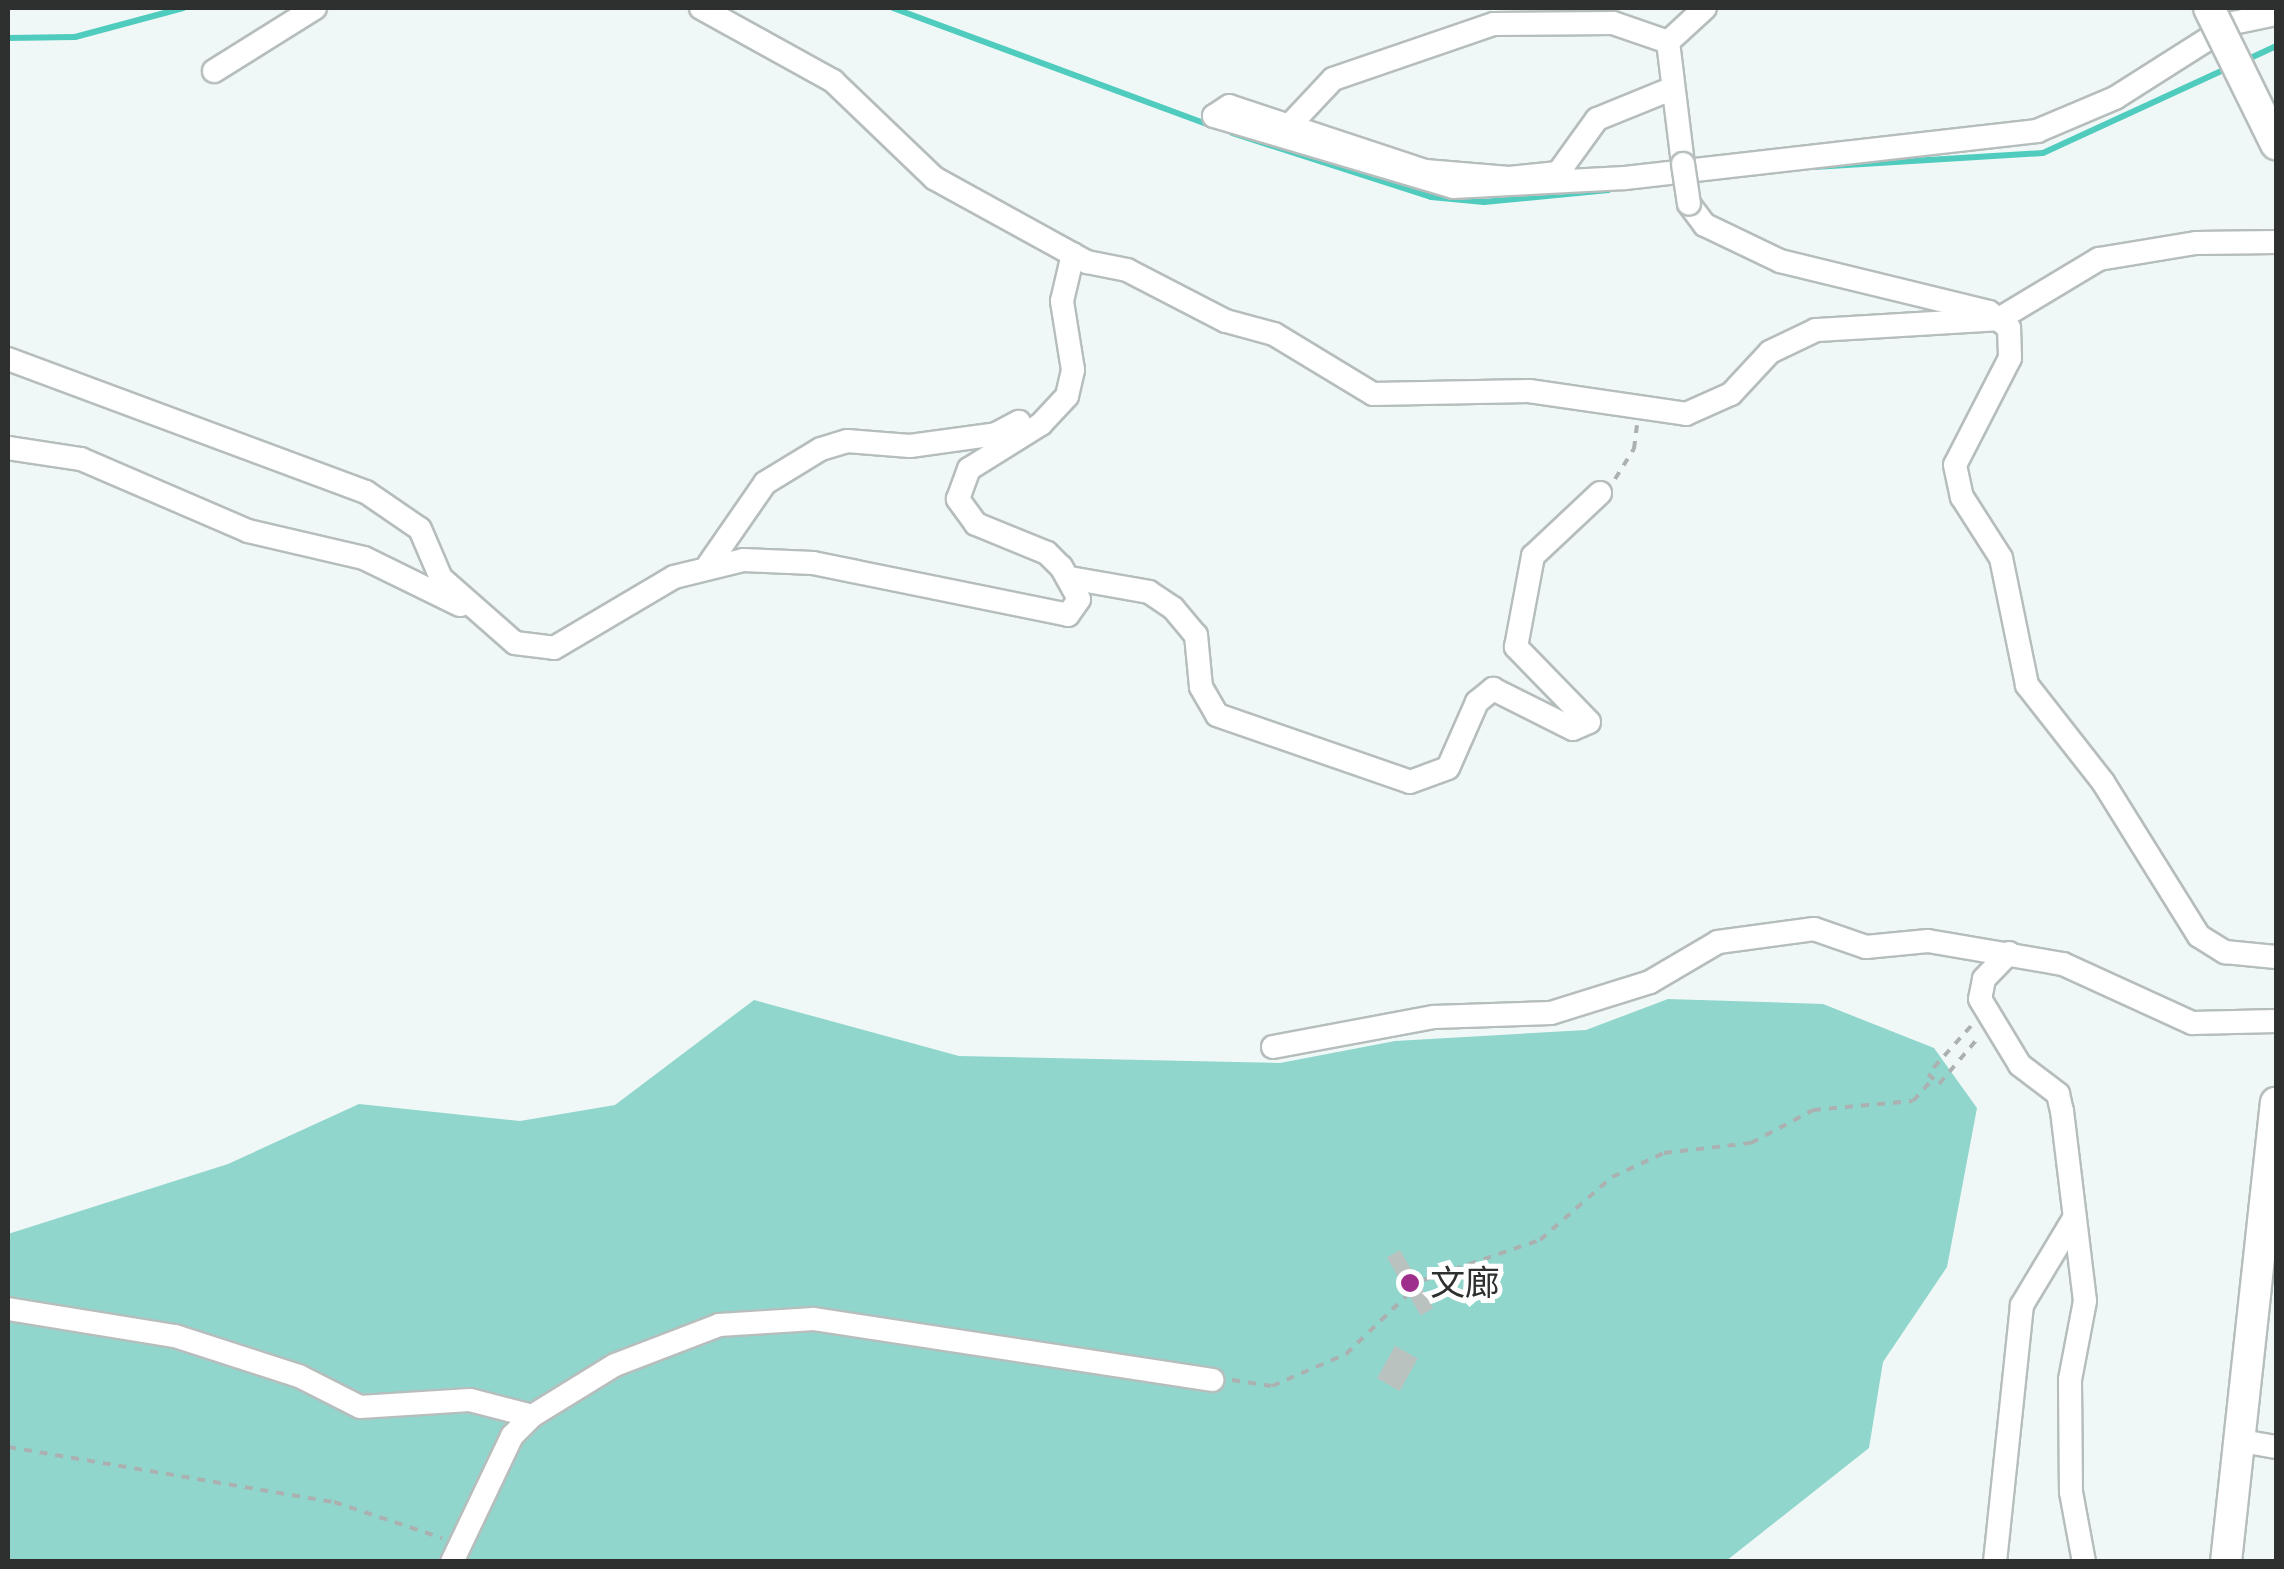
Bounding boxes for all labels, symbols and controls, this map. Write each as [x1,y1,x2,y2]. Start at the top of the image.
place label: 文廊 [1430,1262,1500,1304]
marker: 文廊 [1399,1272,1421,1294]

